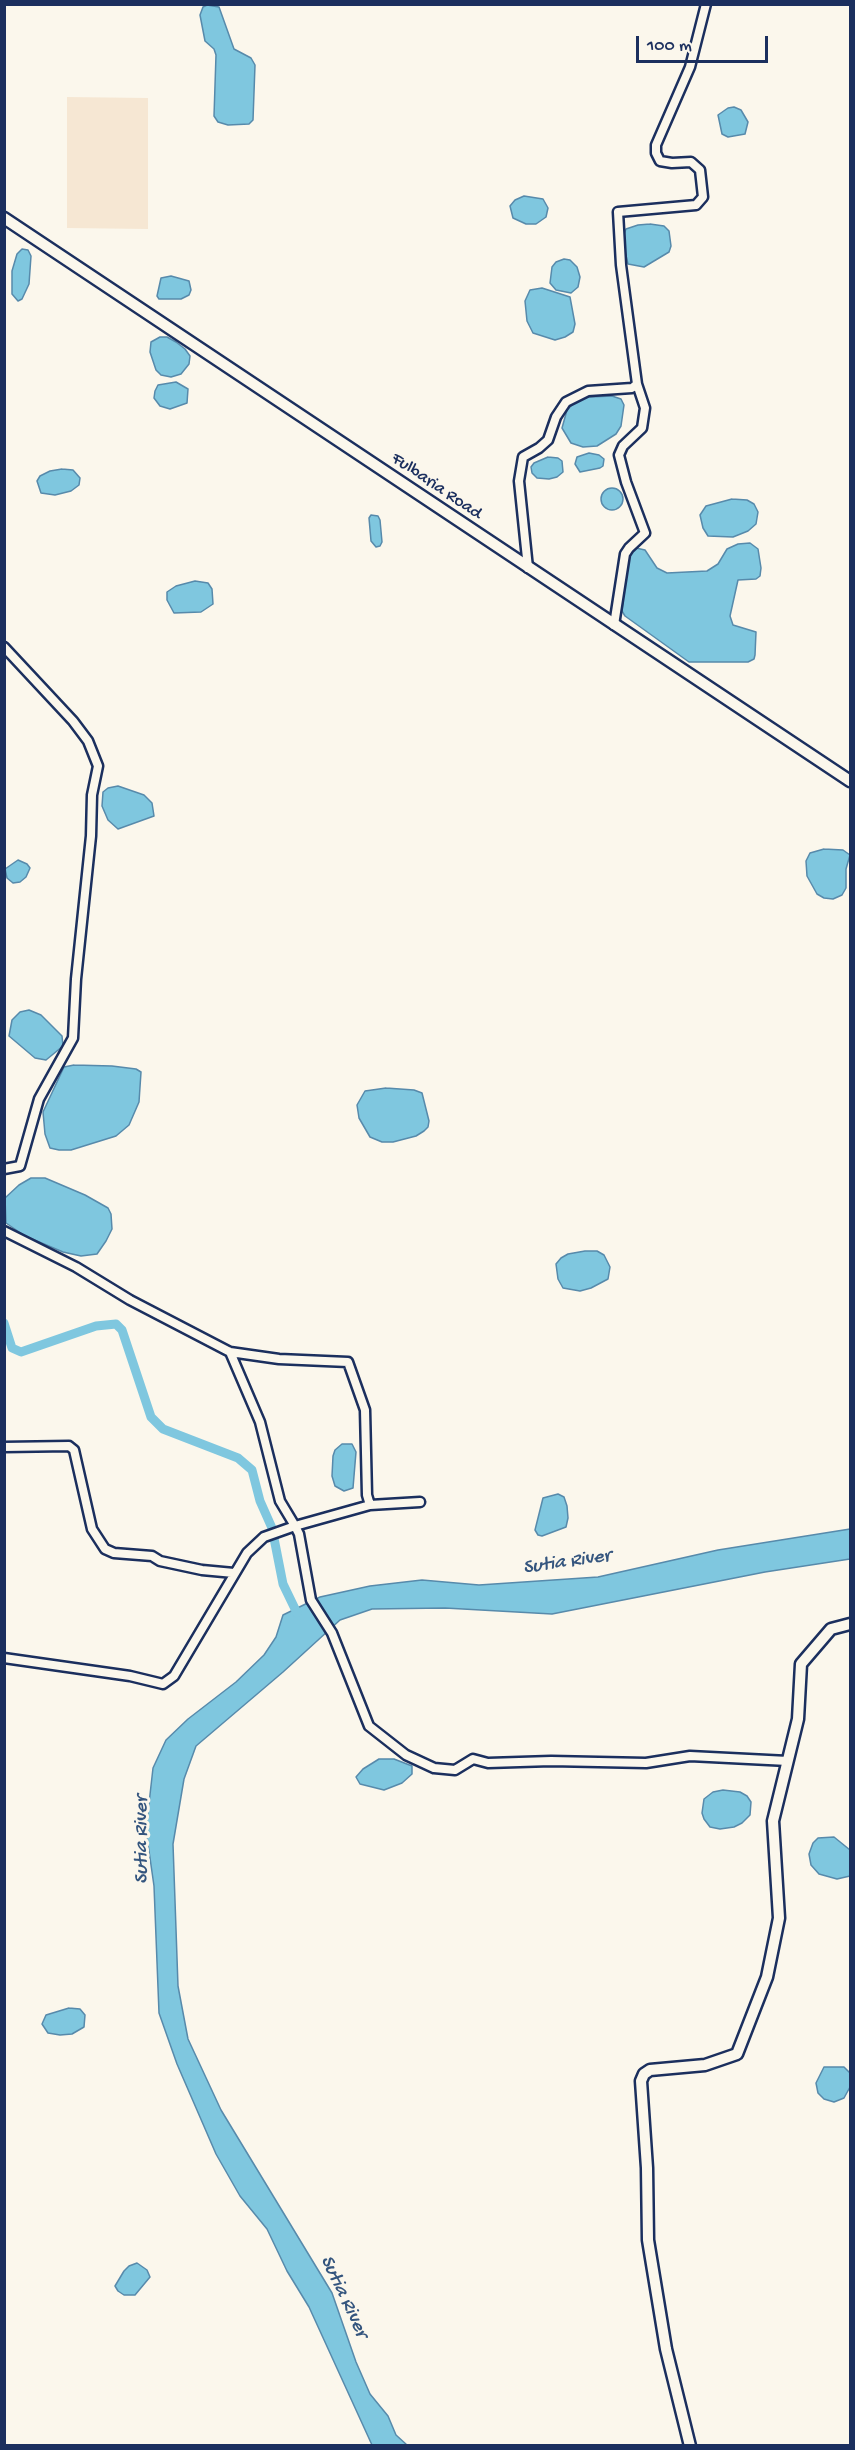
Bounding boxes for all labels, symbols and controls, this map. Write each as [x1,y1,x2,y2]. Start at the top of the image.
scale bar [639,24,771,62]
text: 100 m [647,36,692,57]
street label: Fulbaria Road [386,449,486,525]
water label: Sutia River [522,1545,612,1581]
water label: Sutia River [131,1796,155,1884]
water label: Sutia River [314,2252,372,2342]

